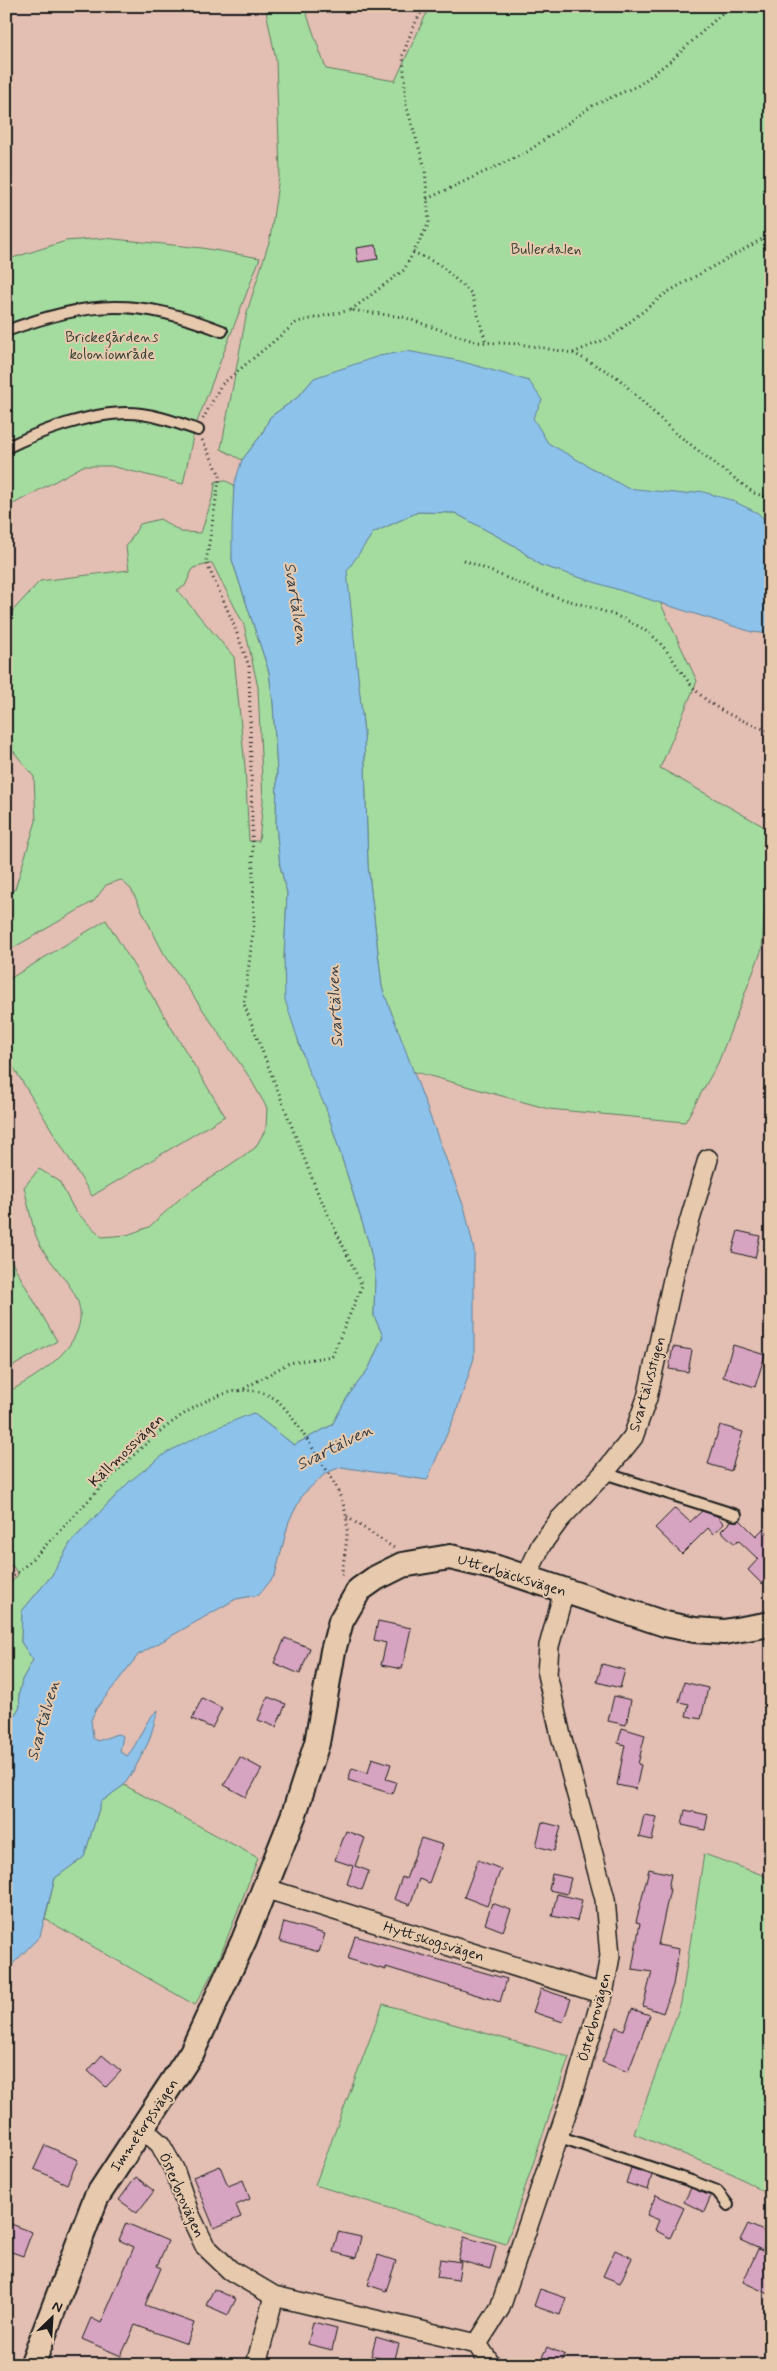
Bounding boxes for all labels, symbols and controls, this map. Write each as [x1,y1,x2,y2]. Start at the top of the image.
park label: Bullerdalen [511,240,581,260]
park label: Brickegårdens koloniområde [65,328,159,365]
water label: Svartälven [279,561,312,646]
water label: Svartälven [323,964,348,1048]
street label: Svartälvsstigen [625,1334,671,1434]
street label: Källmossvägen [85,1410,169,1492]
water label: Svartälven [293,1419,376,1475]
street label: Utterbäcksvägen [455,1550,569,1602]
water label: Svartälven [22,1678,65,1763]
street label: Hyttskogsvägen [380,1917,487,1968]
street label: Österbrovägen [574,1971,616,2064]
street label: Immetorpsvägen [106,2075,183,2176]
street label: Österbrovägen [153,2150,209,2241]
north arrow [28,2294,78,2344]
text: N [49,2297,65,2317]

